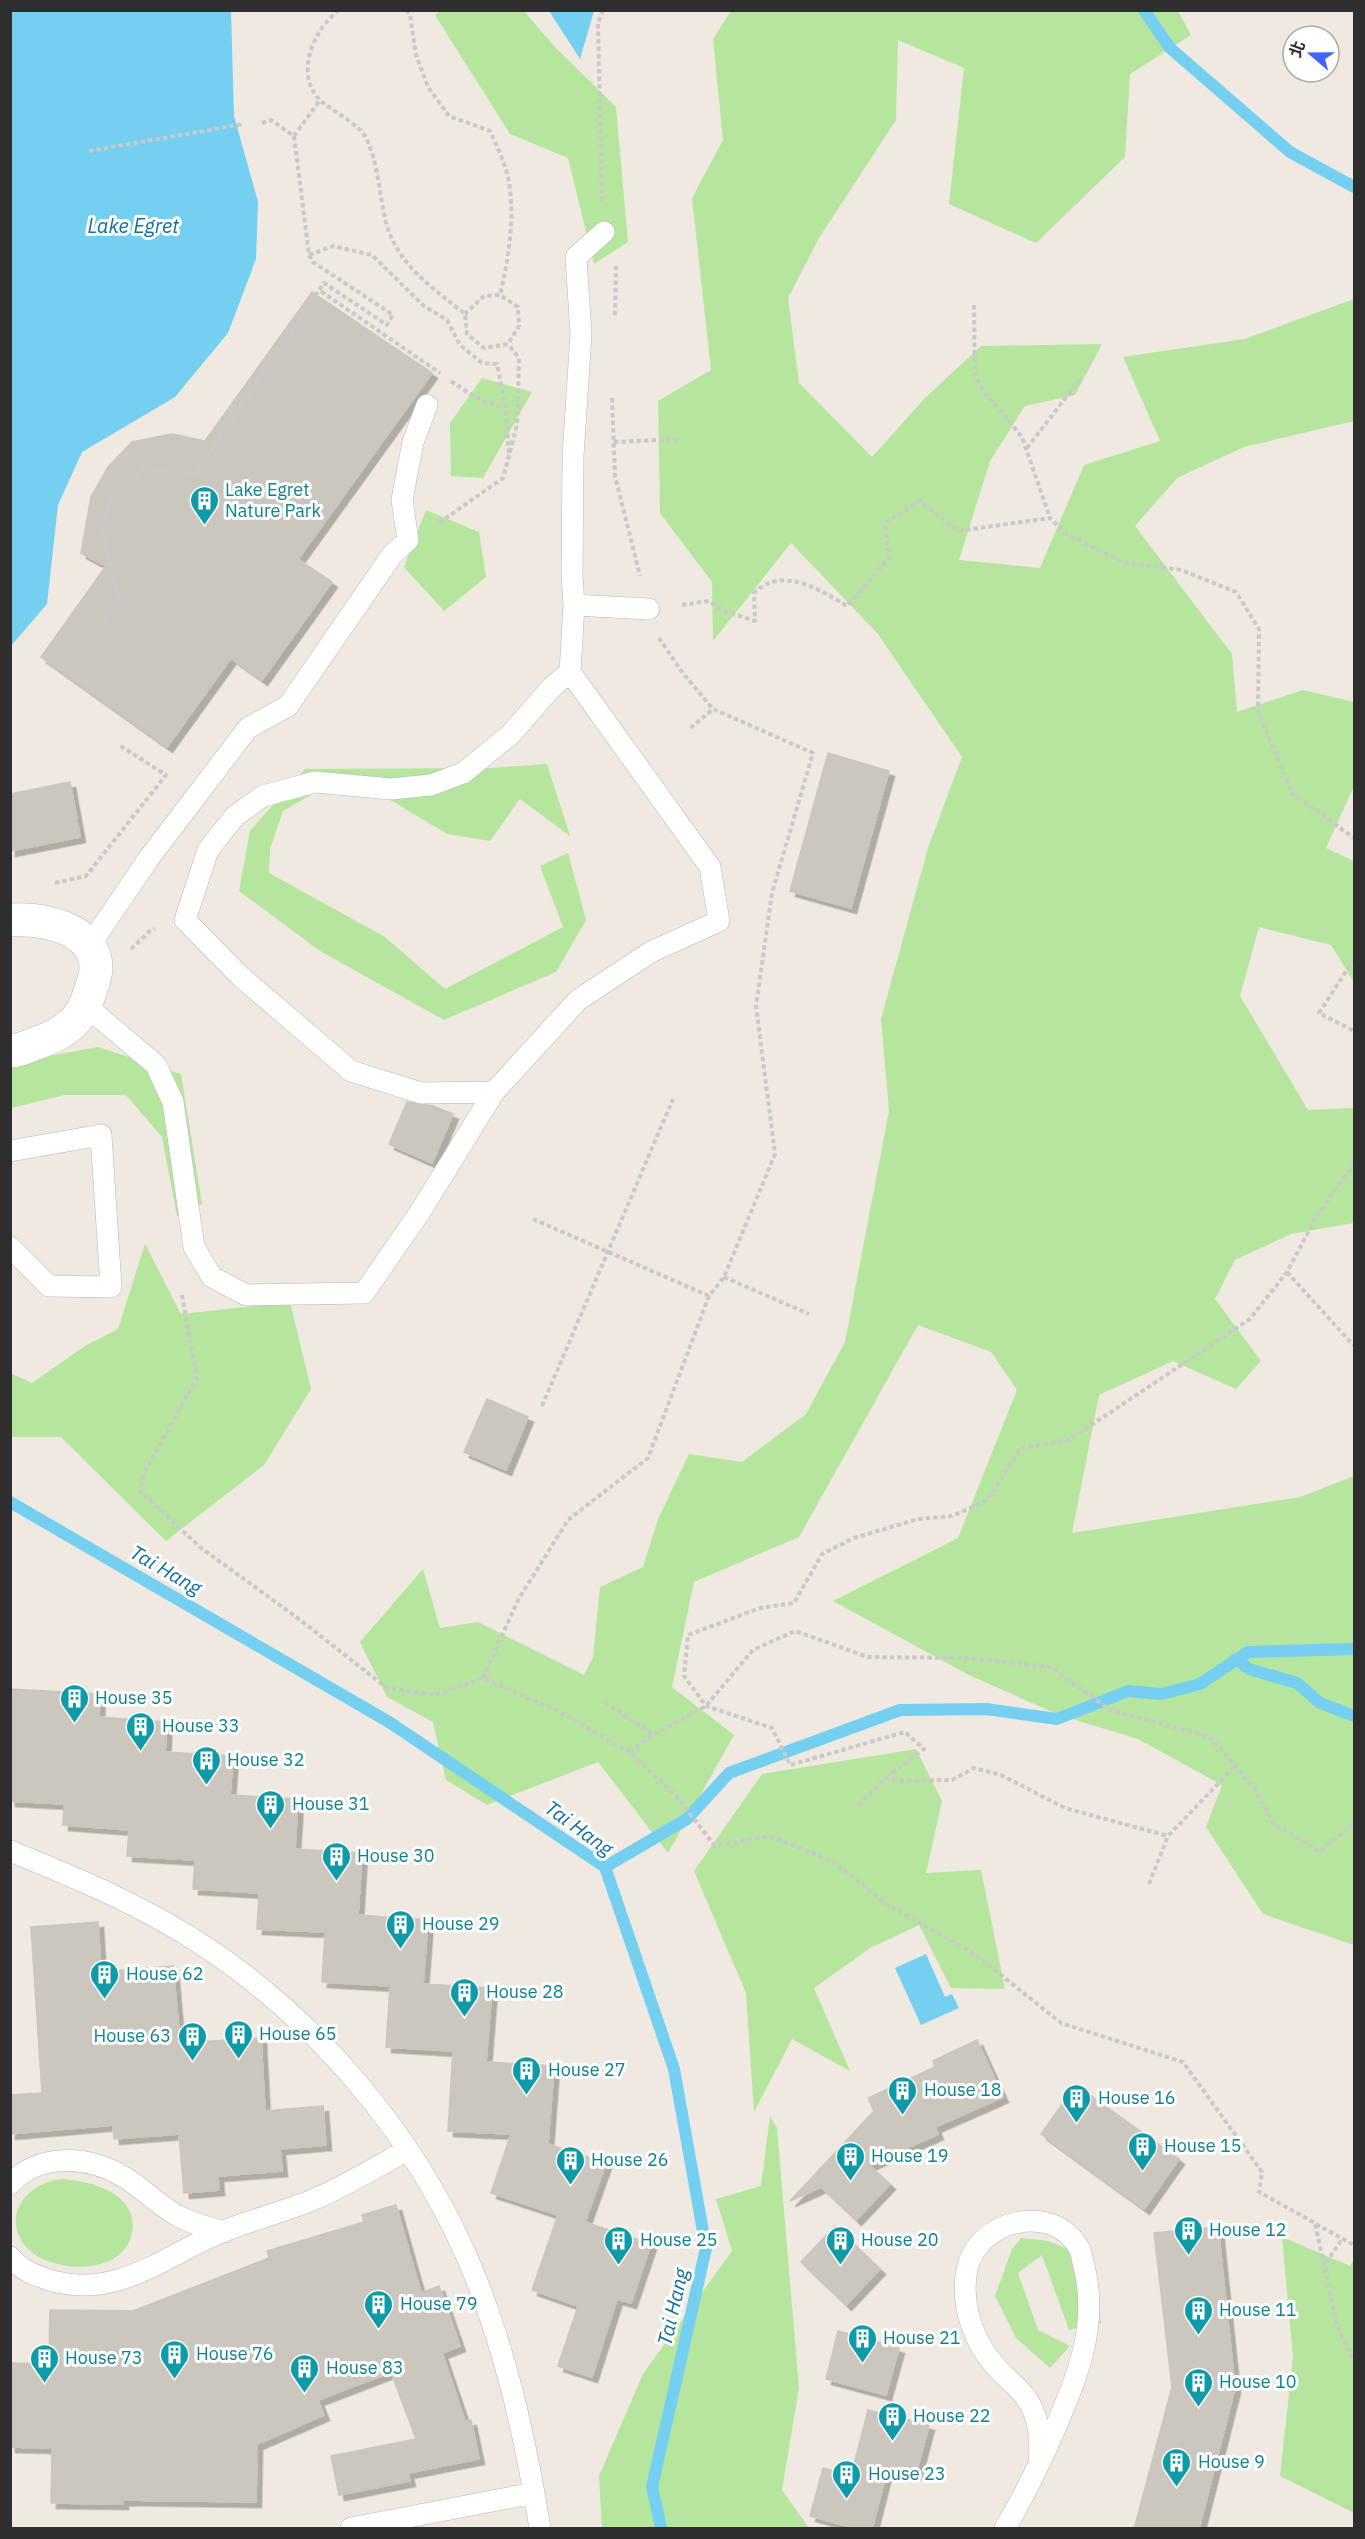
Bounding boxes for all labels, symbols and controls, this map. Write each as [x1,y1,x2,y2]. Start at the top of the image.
north arrow [1281,24,1341,84]
text: 北 [1285,38,1309,60]
water label: Lake Egret [87,212,179,239]
place label: Lake Egret Nature Park [225,478,321,522]
building icon: Lake Egret Nature Park [188,484,220,526]
water label: Tai Hang [126,1538,208,1601]
building icon: House 35 [58,1682,90,1724]
place label: House 35 [95,1686,173,1709]
building icon: House 33 [125,1710,157,1752]
place label: House 33 [162,1714,240,1737]
building icon: House 32 [190,1744,222,1786]
place label: House 32 [227,1748,305,1771]
building icon: House 31 [255,1788,287,1830]
place label: House 31 [292,1792,370,1815]
water label: Tai Hang [540,1794,620,1862]
building icon: House 30 [320,1840,352,1882]
place label: House 30 [357,1844,435,1867]
building icon: House 29 [385,1908,417,1950]
place label: House 29 [422,1912,500,1935]
building icon: House 62 [89,1958,121,2000]
place label: House 62 [126,1962,204,1985]
building icon: House 28 [449,1976,481,2018]
place label: House 28 [486,1980,564,2003]
building icon: House 65 [222,2018,254,2060]
building icon: House 63 [176,2020,208,2062]
place label: House 65 [259,2022,337,2045]
place label: House 63 [93,2024,171,2047]
building icon: House 27 [511,2054,543,2096]
place label: House 27 [548,2058,626,2081]
building icon: House 18 [887,2074,919,2116]
place label: House 18 [924,2078,1002,2101]
building icon: House 16 [1061,2082,1093,2124]
place label: House 16 [1098,2086,1176,2109]
building icon: House 15 [1127,2130,1159,2172]
place label: House 15 [1164,2134,1242,2157]
building icon: House 19 [834,2140,866,2182]
building icon: House 26 [554,2144,586,2186]
place label: House 19 [871,2144,949,2167]
place label: House 26 [591,2148,669,2171]
building icon: House 12 [1172,2214,1204,2256]
place label: House 12 [1209,2218,1287,2241]
building icon: House 25 [603,2224,635,2266]
building icon: House 20 [824,2224,856,2266]
place label: House 25 [640,2228,718,2251]
place label: House 20 [861,2228,939,2251]
water label: Tai Hang [651,2265,695,2348]
building icon: House 79 [363,2288,395,2330]
place label: House 79 [400,2292,478,2315]
building icon: House 11 [1182,2294,1214,2336]
place label: House 11 [1219,2298,1297,2321]
building icon: House 21 [846,2322,878,2364]
place label: House 21 [883,2326,961,2349]
building icon: House 76 [159,2338,191,2380]
building icon: House 73 [28,2342,60,2384]
place label: House 76 [196,2342,274,2365]
place label: House 73 [65,2346,143,2369]
building icon: House 83 [289,2352,321,2394]
place label: House 83 [326,2356,404,2379]
building icon: House 10 [1182,2366,1214,2408]
place label: House 10 [1219,2370,1297,2393]
building icon: House 22 [876,2400,908,2442]
place label: House 22 [913,2404,991,2427]
building icon: House 9 [1161,2446,1193,2488]
place label: House 9 [1198,2450,1265,2473]
building icon: House 23 [831,2458,863,2500]
place label: House 23 [868,2462,946,2485]

